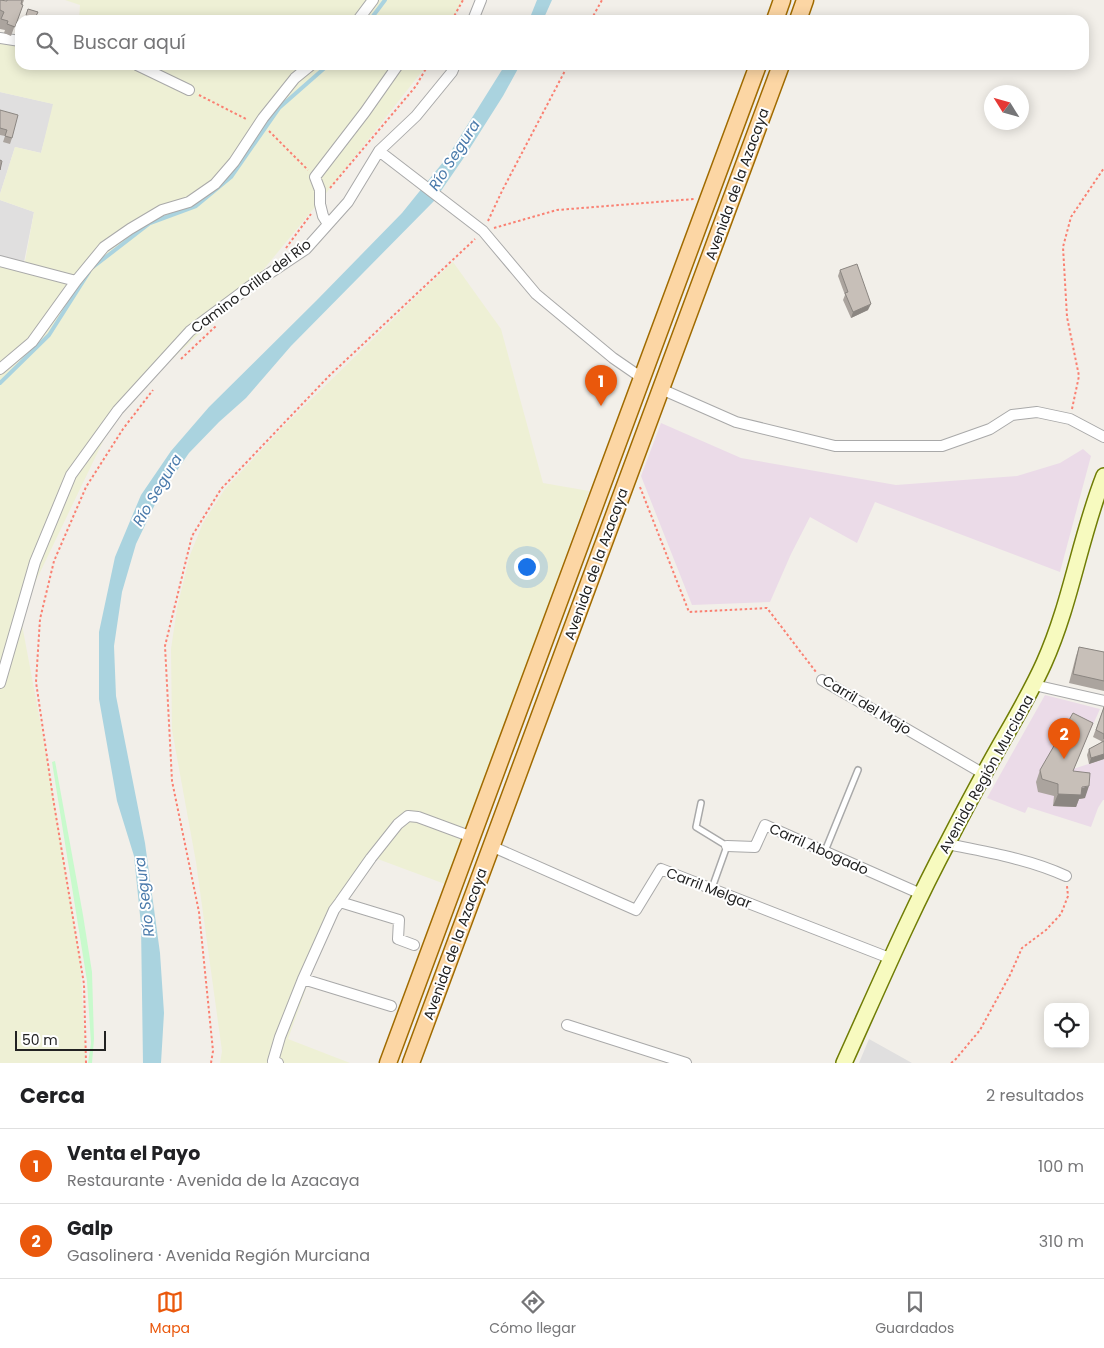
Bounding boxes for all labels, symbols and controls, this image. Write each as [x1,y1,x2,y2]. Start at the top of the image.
search box [15,15,1089,70]
icon: search [33,29,61,57]
text: Buscar aquí [73,29,186,56]
north arrow [984,85,1029,130]
street label: Avenida de la Azacaya [700,105,774,263]
water label: Río Segura [423,116,485,194]
street label: Camino Orilla del Río [187,234,315,338]
pin: 1 [585,365,617,406]
water label: Río Segura [127,450,187,530]
street label: Avenida de la Azacaya [559,485,633,643]
your location [514,554,540,580]
street label: Carril del Majo [819,671,915,740]
street label: Avenida Región Murciana [934,691,1038,857]
pin: 2 [1048,718,1080,759]
street label: Carril Abogado [766,818,872,880]
water label: Río Segura [129,856,159,938]
street label: Carril Melgar [664,863,754,913]
street label: Avenida de la Azacaya [418,865,492,1023]
map controls [1044,1003,1089,1048]
button: locate [1044,1003,1089,1048]
scale bar [15,1028,106,1051]
text: 50 m [22,1030,58,1050]
text: Cerca [20,1081,85,1110]
text: 2 resultados [986,1084,1084,1107]
text: Venta el Payo [67,1140,200,1167]
text: 1 [33,1155,39,1178]
text: 100 m [1038,1155,1084,1178]
text: Restaurante · Avenida de la Azacaya [67,1169,360,1192]
text: Galp [67,1215,113,1242]
text: 2 [31,1230,41,1253]
text: 310 m [1039,1230,1084,1253]
text: Gasolinera · Avenida Región Murciana [67,1244,370,1267]
tab: Mapa [150,1288,190,1339]
tab: Cómo llegar [489,1288,576,1339]
tab: Guardados [875,1288,954,1339]

